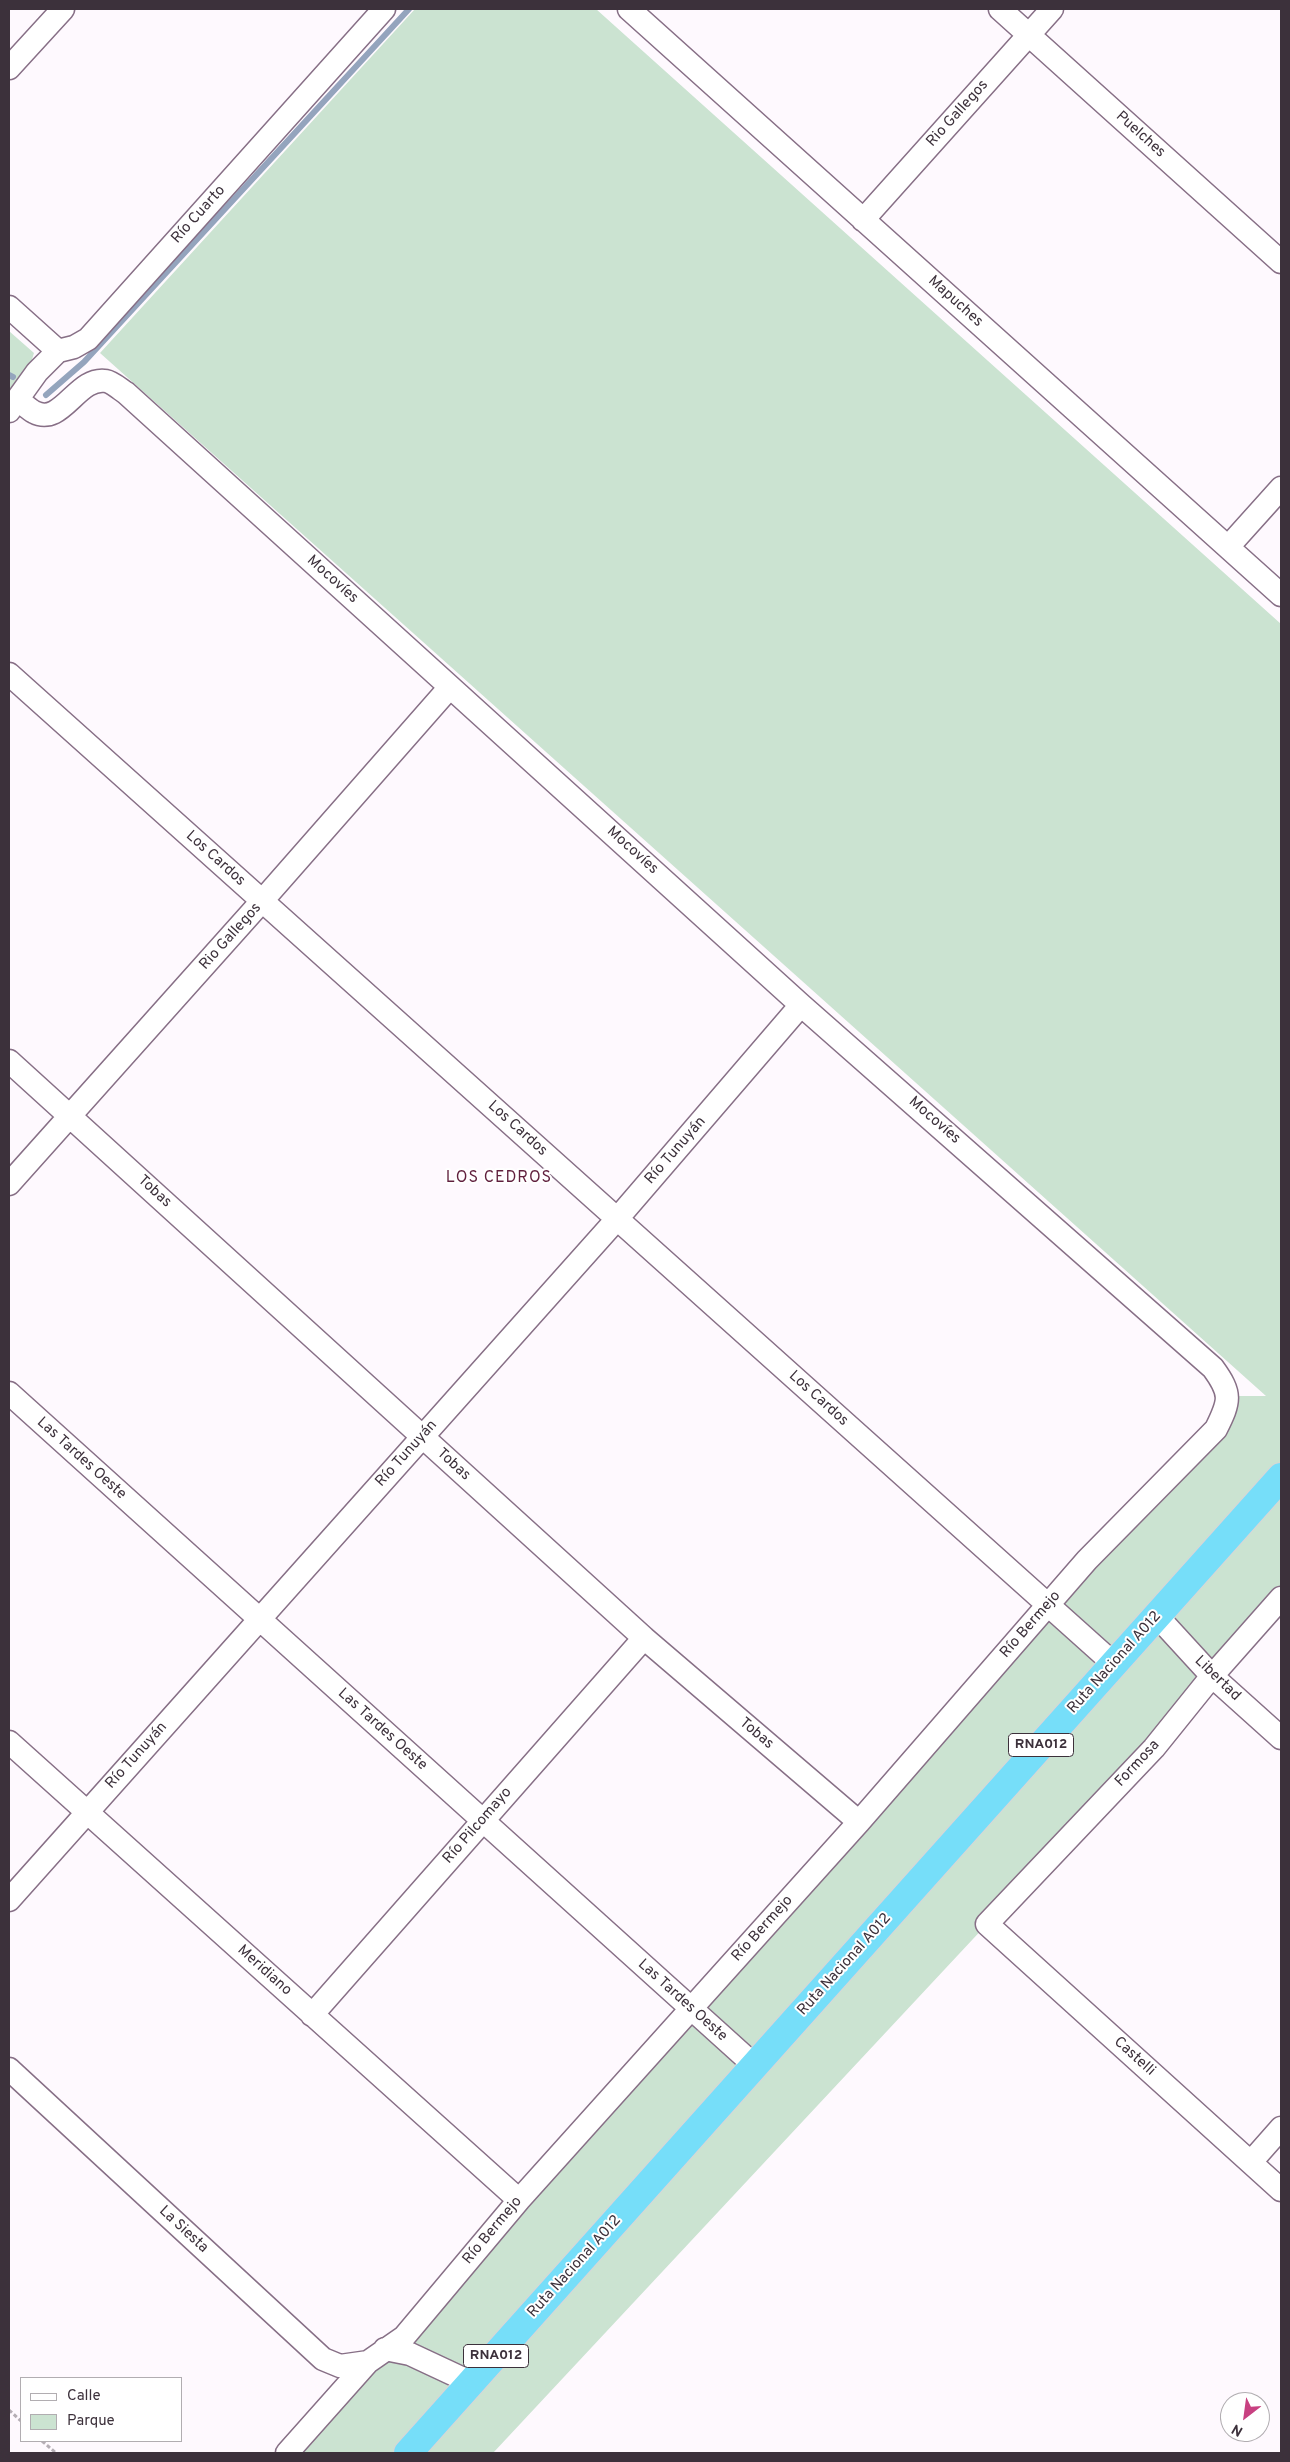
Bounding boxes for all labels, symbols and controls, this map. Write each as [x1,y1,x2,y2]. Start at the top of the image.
street label: Rio Gallegos [923,77,993,151]
street label: Puelches [1111,108,1169,162]
street label: Río Cuarto [168,182,230,248]
street label: Mapuches [924,273,986,331]
street label: Mocovíes [303,552,361,608]
street label: Mocovíes [603,823,661,879]
street label: Los Cardos [181,828,249,890]
street label: Rio Gallegos [196,900,266,974]
street label: Mocovíes [904,1094,964,1148]
street label: Los Cardos [483,1098,551,1160]
street label: Río Tunuyán [642,1114,710,1188]
district label: LOS CEDROS [445,1169,553,1189]
street label: Tobas [133,1172,175,1212]
street label: Los Cardos [784,1368,852,1430]
street label: Las Tardes Oeste [33,1414,129,1504]
street label: Río Tunuyán [372,1417,442,1491]
street label: Tobas [432,1445,474,1485]
street label: Río Bermejo [997,1588,1065,1662]
street label: Ruta Nacional A012 [1064,1608,1166,1718]
street label: Libertad [1190,1653,1244,1705]
street label: Las Tardes Oeste [334,1685,430,1775]
street label: Tobas [735,1714,777,1754]
street label: Río Tunuyán [102,1719,172,1793]
road number: RNA012 [1008,1734,1074,1756]
street label: Formosa [1112,1737,1164,1791]
street label: Río Pilcomayo [440,1784,516,1868]
street label: Río Bermejo [729,1892,797,1966]
street label: Ruta Nacional A012 [794,1910,896,2020]
street label: Meridiano [233,1942,295,2000]
street label: Las Tardes Oeste [634,1956,730,2046]
street label: Castelli [1109,2034,1159,2080]
street label: Río Bermejo [459,2193,527,2269]
street label: La Siesta [155,2203,211,2257]
street label: Ruta Nacional A012 [524,2212,626,2322]
road number: RNA012 [464,2344,528,2368]
legend [20,2377,182,2442]
text: Calle [67,2387,101,2406]
north arrow [1220,2392,1270,2442]
text: Parque [67,2412,115,2431]
text: N [1229,2420,1246,2439]

